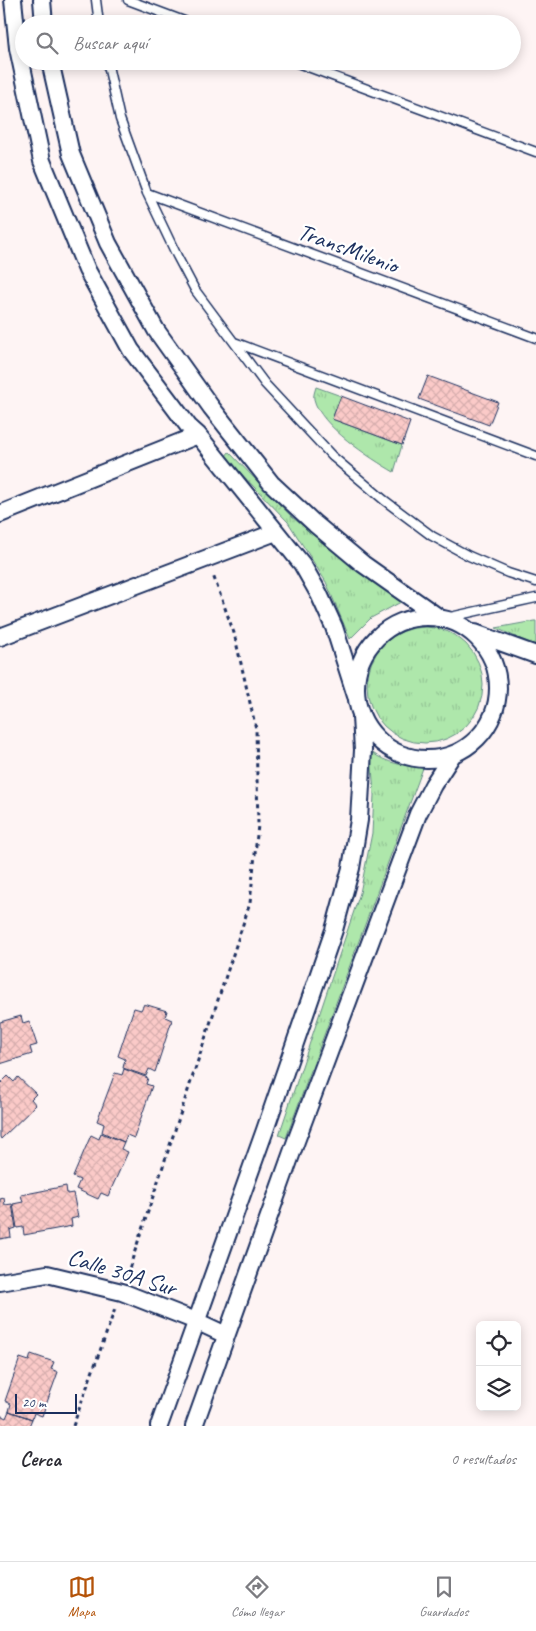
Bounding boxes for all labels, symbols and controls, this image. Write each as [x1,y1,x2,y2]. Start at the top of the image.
search box [15,15,521,70]
icon: search [33,29,61,57]
text: Buscar aquí [73,31,147,55]
street label: TransMilenio [294,216,405,281]
street label: Calle 30A Sur [64,1241,182,1303]
map controls [476,1321,521,1411]
button: locate [476,1321,521,1366]
button: layers [476,1366,521,1411]
scale bar [15,1391,78,1414]
text: 20 m [22,1394,46,1411]
text: Cerca [20,1446,61,1472]
text: 0 resultados [451,1449,516,1469]
tab: Mapa [68,1573,96,1620]
tab: Cómo llegar [231,1573,284,1620]
tab: Guardados [419,1573,468,1620]

